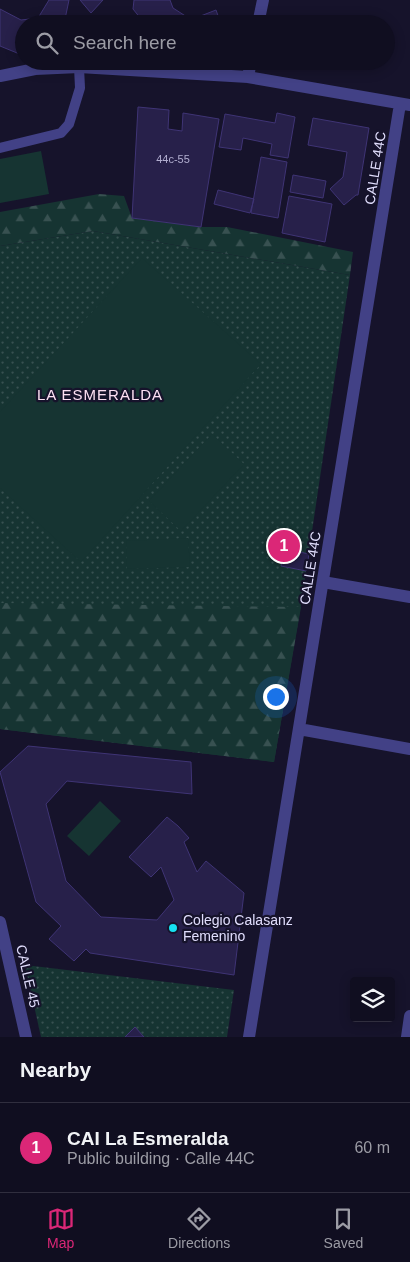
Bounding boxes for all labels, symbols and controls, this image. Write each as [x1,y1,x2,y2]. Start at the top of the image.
search box [15,15,395,70]
icon: search [33,29,61,57]
text: Search here [73,32,177,53]
street label: CALLE 44C [361,130,389,206]
house number: 44c-55 [156,153,190,165]
district label: LA ESMERALDA [37,386,163,403]
pin: 1 [268,527,300,565]
street label: CALLE 44C [296,530,324,606]
your location [263,684,289,710]
place label: Colegio Calasanz Femenino [183,912,293,944]
marker: Colegio Calasanz Femenino [167,922,179,934]
street label: CALLE 45 [13,943,43,1009]
map controls [350,977,395,1022]
button: layers [350,977,395,1022]
text: Nearby [20,1058,91,1081]
text: CAI La Esmeralda [67,1128,229,1149]
text: 1 [32,1139,40,1156]
text: 60 m [354,1139,390,1156]
text: Public building · Calle 44C [67,1150,255,1167]
tab: Map [47,1205,75,1251]
tab: Directions [168,1205,230,1251]
tab: Saved [324,1205,363,1251]

